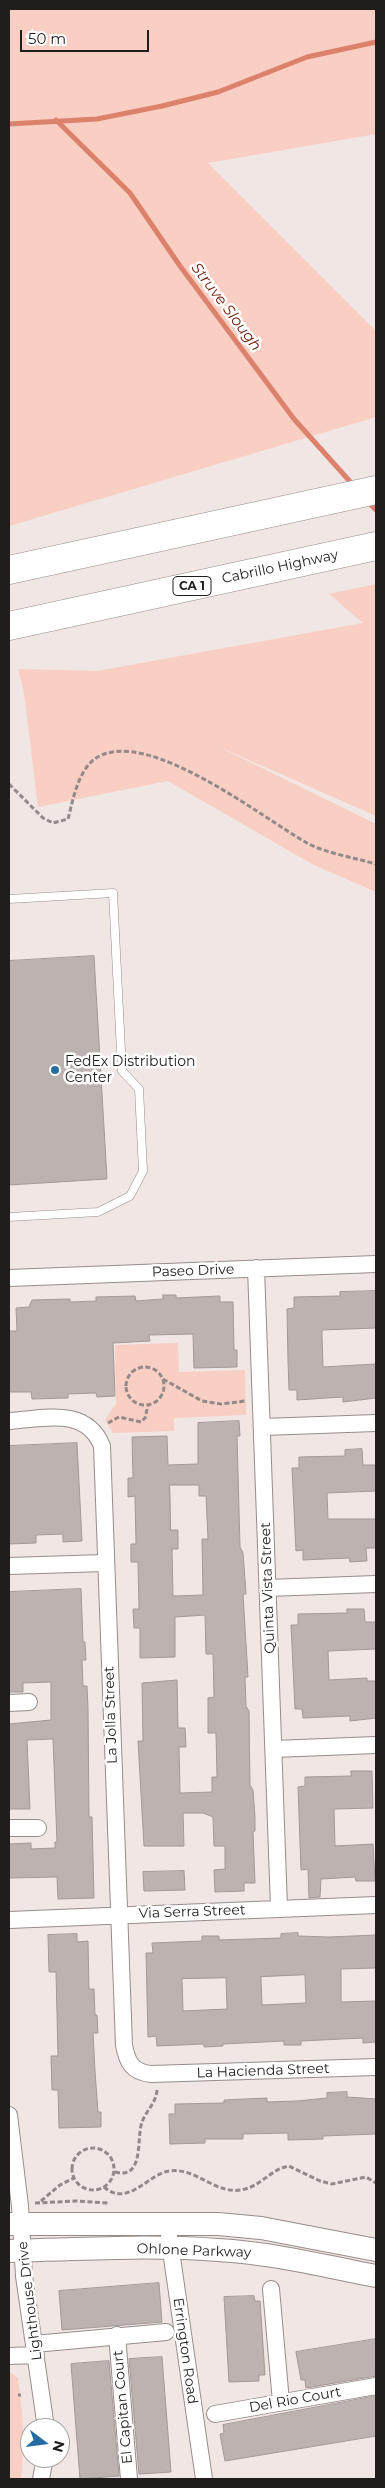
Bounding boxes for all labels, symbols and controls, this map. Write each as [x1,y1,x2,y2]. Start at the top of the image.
scale bar [22,20,151,52]
text: 50 m [28,29,66,48]
water label: Struve Slough [187,259,265,355]
street label: Cabrillo Highway [220,546,340,588]
road number: CA 1 [173,576,211,596]
place label: FedEx Distribution Center [65,1054,196,1086]
marker: FedEx Distribution Center [49,1064,61,1076]
street label: Paseo Drive [151,1261,235,1281]
street label: Quinta Vista Street [257,1522,279,1654]
street label: La Jolla Street [101,1666,121,1764]
street label: Via Serra Street [138,1902,246,1922]
street label: La Hacienda Street [196,2060,330,2082]
street label: Lighthouse Drive [14,2240,46,2362]
street label: Ohlone Parkway [136,2241,252,2261]
street label: Errington Road [169,2297,201,2405]
street label: El Capitan Court [110,2349,136,2465]
street label: Del Rio Court [248,2384,342,2416]
north arrow [20,2418,70,2468]
text: N [48,2439,69,2454]

